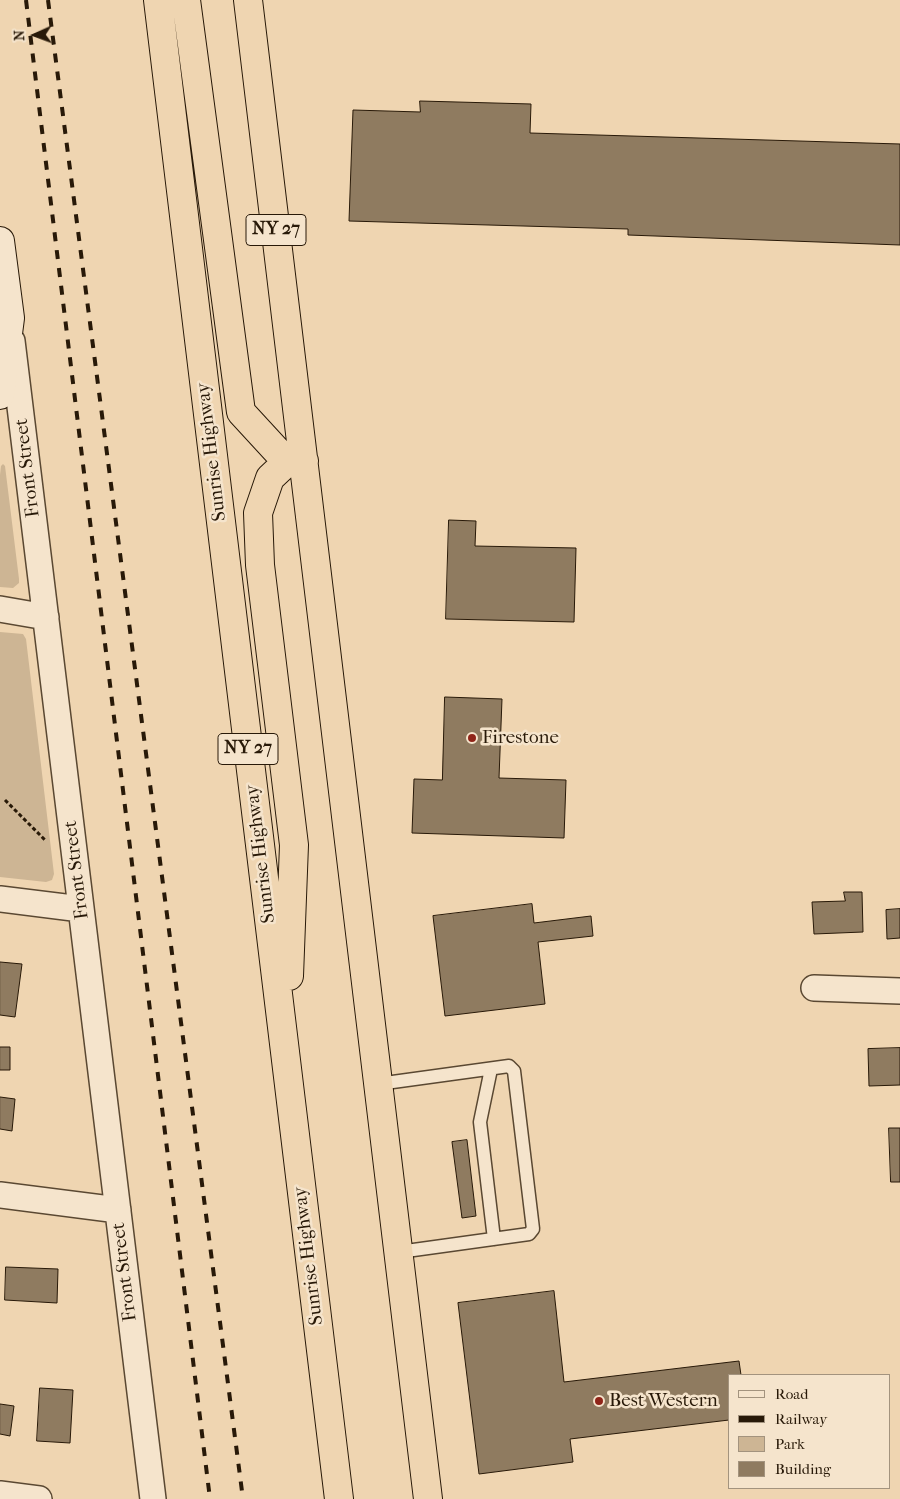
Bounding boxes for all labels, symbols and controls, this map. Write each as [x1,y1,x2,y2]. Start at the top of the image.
north arrow [10,10,60,60]
text: N [11,30,28,41]
road number: NY 27 [246,214,306,246]
street label: Sunrise Highway [192,382,232,522]
street label: Front Street [11,417,45,519]
place label: Firestone [482,727,559,749]
marker: Firestone [466,732,478,744]
road number: NY 27 [218,734,278,764]
street label: Sunrise Highway [241,784,281,924]
street label: Front Street [60,819,94,921]
street label: Sunrise Highway [289,1186,329,1326]
street label: Front Street [108,1221,142,1323]
legend [728,1374,890,1489]
text: Road [775,1385,808,1403]
place label: Best Western [609,1390,718,1412]
marker: Best Western [593,1395,605,1407]
text: Railway [775,1410,827,1428]
text: Park [775,1435,805,1453]
text: Building [775,1460,831,1478]

